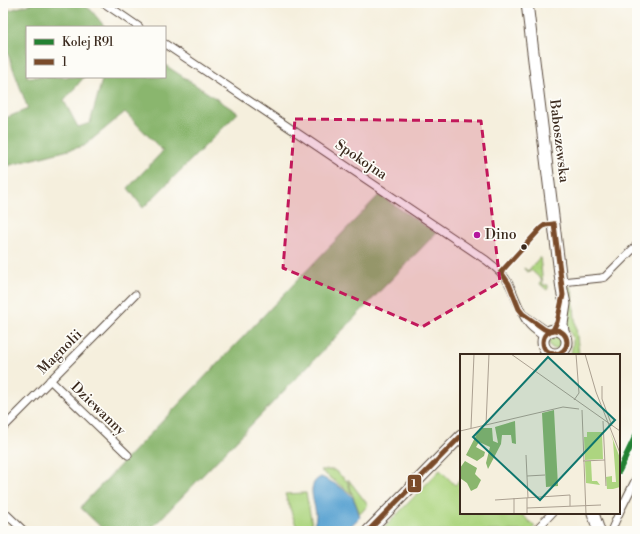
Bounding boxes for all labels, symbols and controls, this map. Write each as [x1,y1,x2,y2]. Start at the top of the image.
legend [26,26,166,78]
text: Kolej R91 [62,35,115,50]
text: 1 [62,55,68,70]
street label: Baboszewska [545,97,573,184]
street label: Spokojna [331,136,391,184]
place label: Dino [485,226,517,244]
marker: Dino [472,230,482,240]
unlabelled marker [519,242,529,252]
street label: Magnolii [34,325,87,378]
inset map [460,354,620,514]
street label: Dziewanny [67,378,129,440]
line badge: 1 [407,474,422,493]
text: 1 [411,477,417,491]

